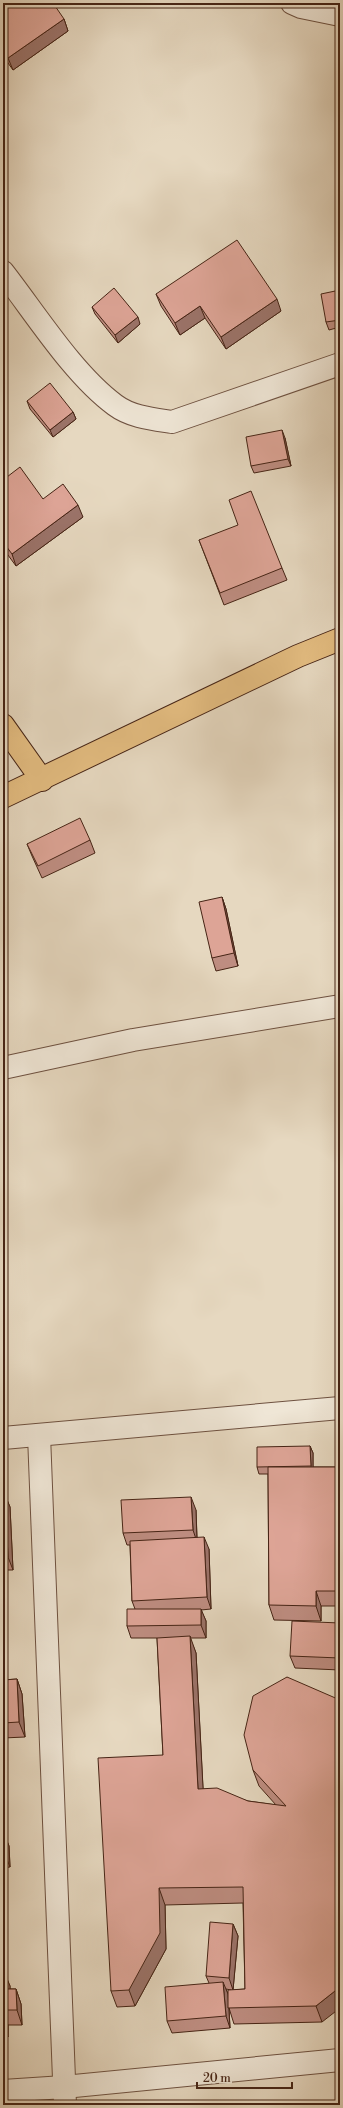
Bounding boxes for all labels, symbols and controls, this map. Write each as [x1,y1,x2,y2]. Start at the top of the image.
scale bar [197,2064,292,2090]
text: 20 m [203,2071,231,2086]

